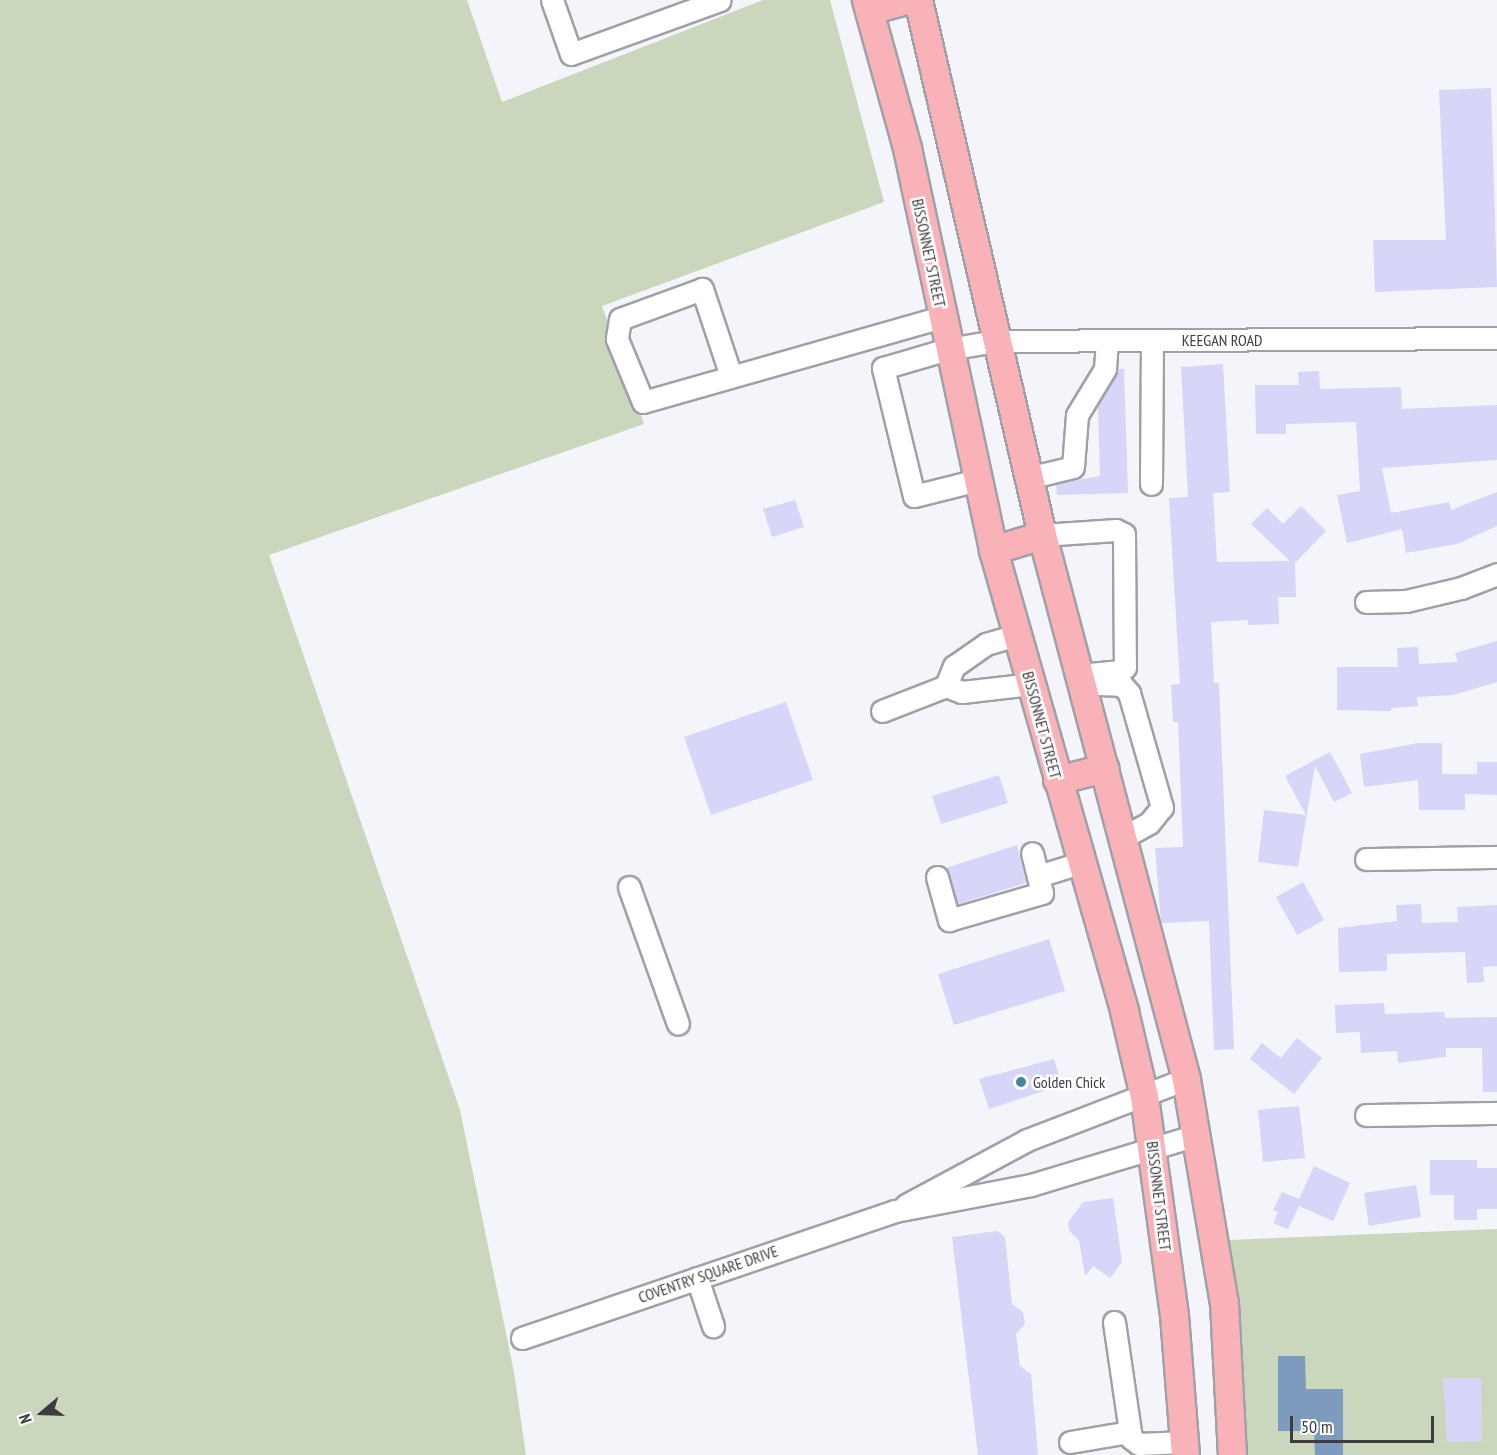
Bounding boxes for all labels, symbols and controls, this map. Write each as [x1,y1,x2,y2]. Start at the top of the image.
street label: BISSONNET STREET [908,197,950,309]
street label: KEEGAN ROAD [1182,330,1262,350]
street label: BISSONNET STREET [1018,669,1066,781]
place label: Golden Chick [1033,1072,1105,1092]
marker: Golden Chick [1014,1075,1028,1089]
street label: BISSONNET STREET [1143,1140,1175,1252]
street label: COVENTRY SQUARE DRIVE [636,1241,780,1307]
north arrow [12,1383,72,1443]
scale bar [1293,1404,1437,1442]
text: N [14,1412,36,1426]
text: 50 m [1301,1415,1333,1438]

